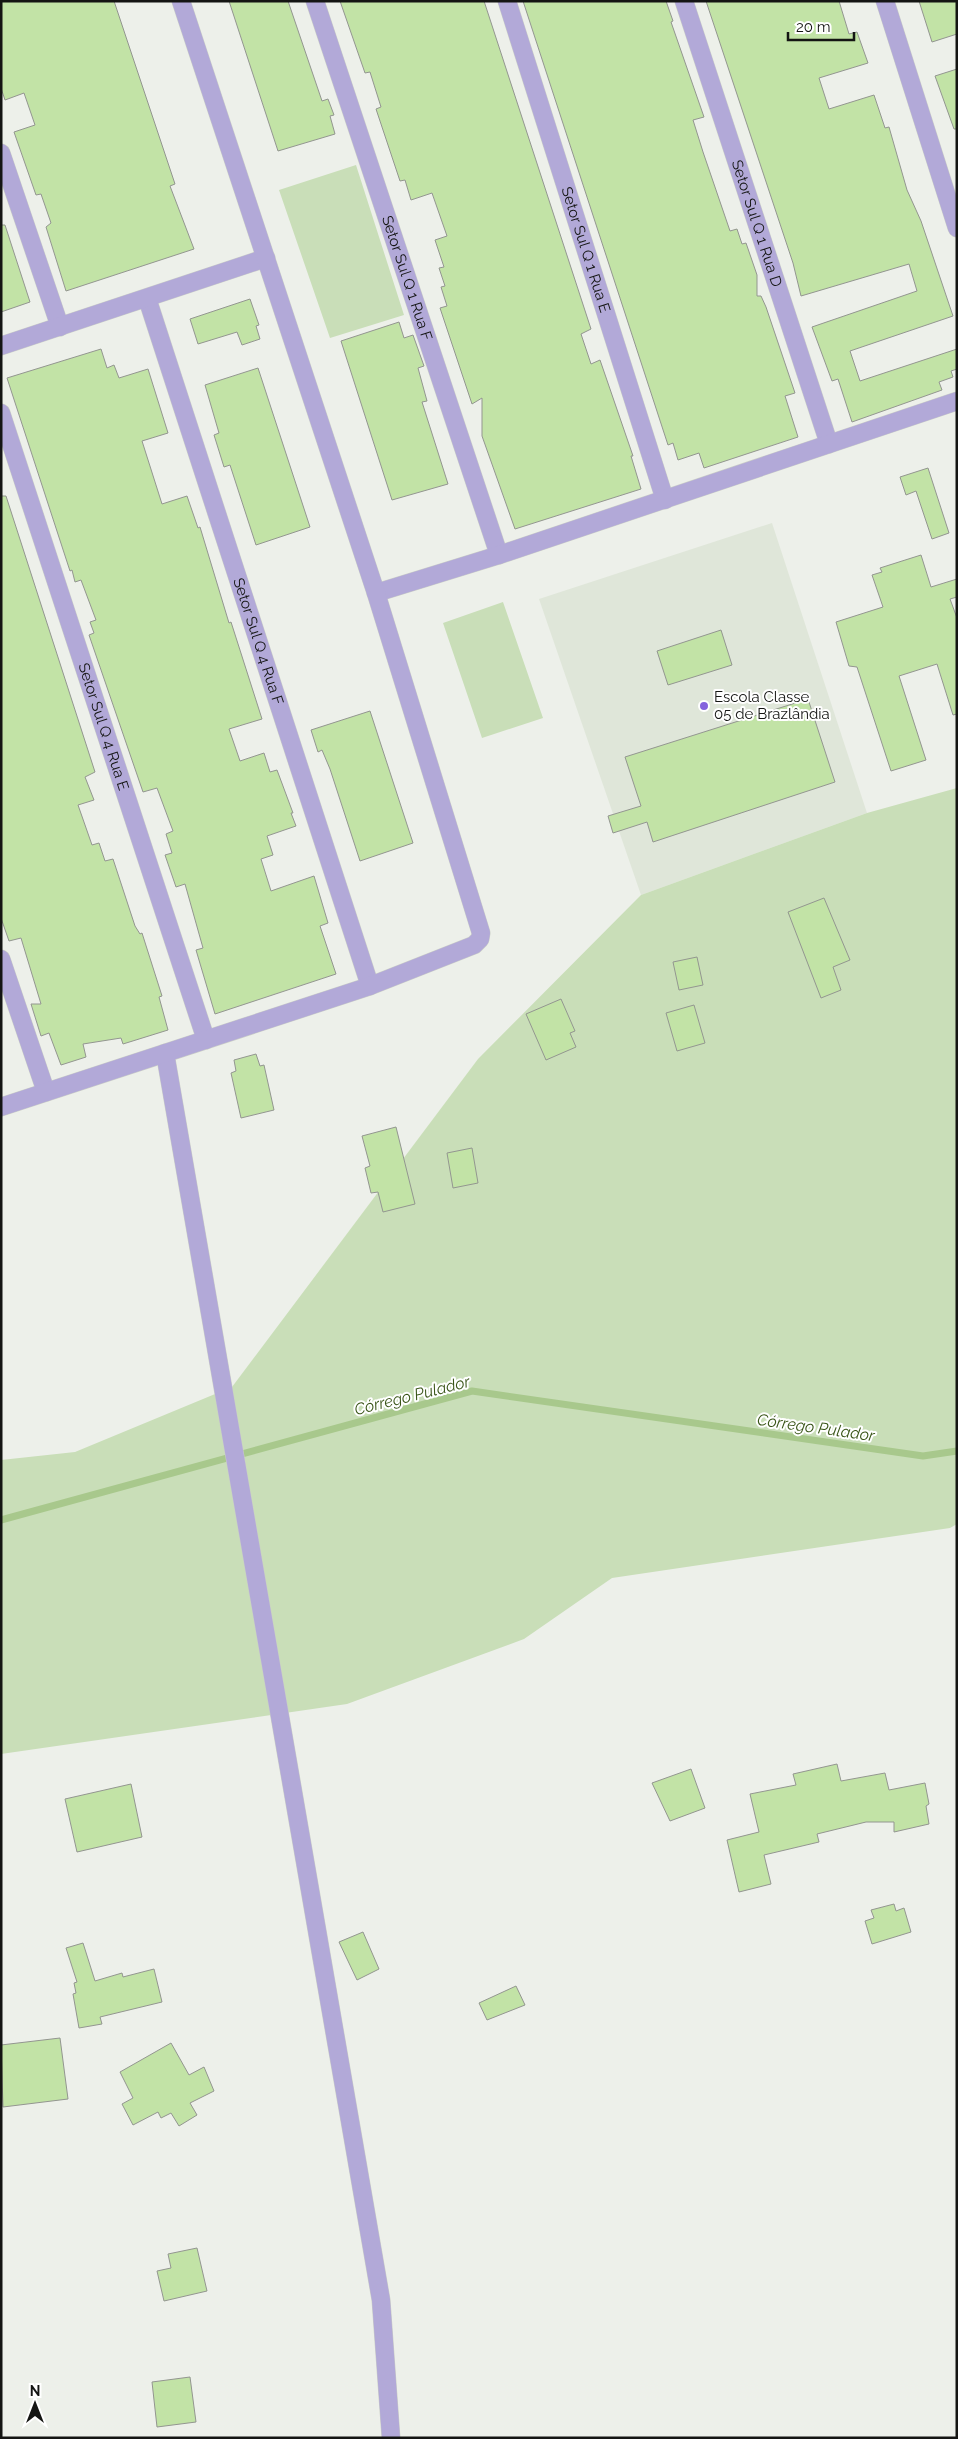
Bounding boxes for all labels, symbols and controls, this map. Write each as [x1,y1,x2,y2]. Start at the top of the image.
scale bar [788,10,854,42]
text: 20 m [796,18,831,36]
street label: Setor Sul Q 1 Rua D [728,158,786,289]
street label: Setor Sul Q 1 Rua E [557,185,614,315]
street label: Setor Sul Q 1 Rua F [378,213,436,343]
street label: Setor Sul Q 4 Rua F [229,576,287,707]
street label: Setor Sul Q 4 Rua E [74,661,133,793]
place label: Escola Classe 05 de Brazlândia [714,688,830,723]
marker: Escola Classe 05 de Brazlândia [698,700,710,712]
water label: Córrego Pulador [352,1372,472,1419]
water label: Córrego Pulador [756,1410,876,1445]
north arrow [10,2379,60,2429]
text: N [30,2383,40,2399]

